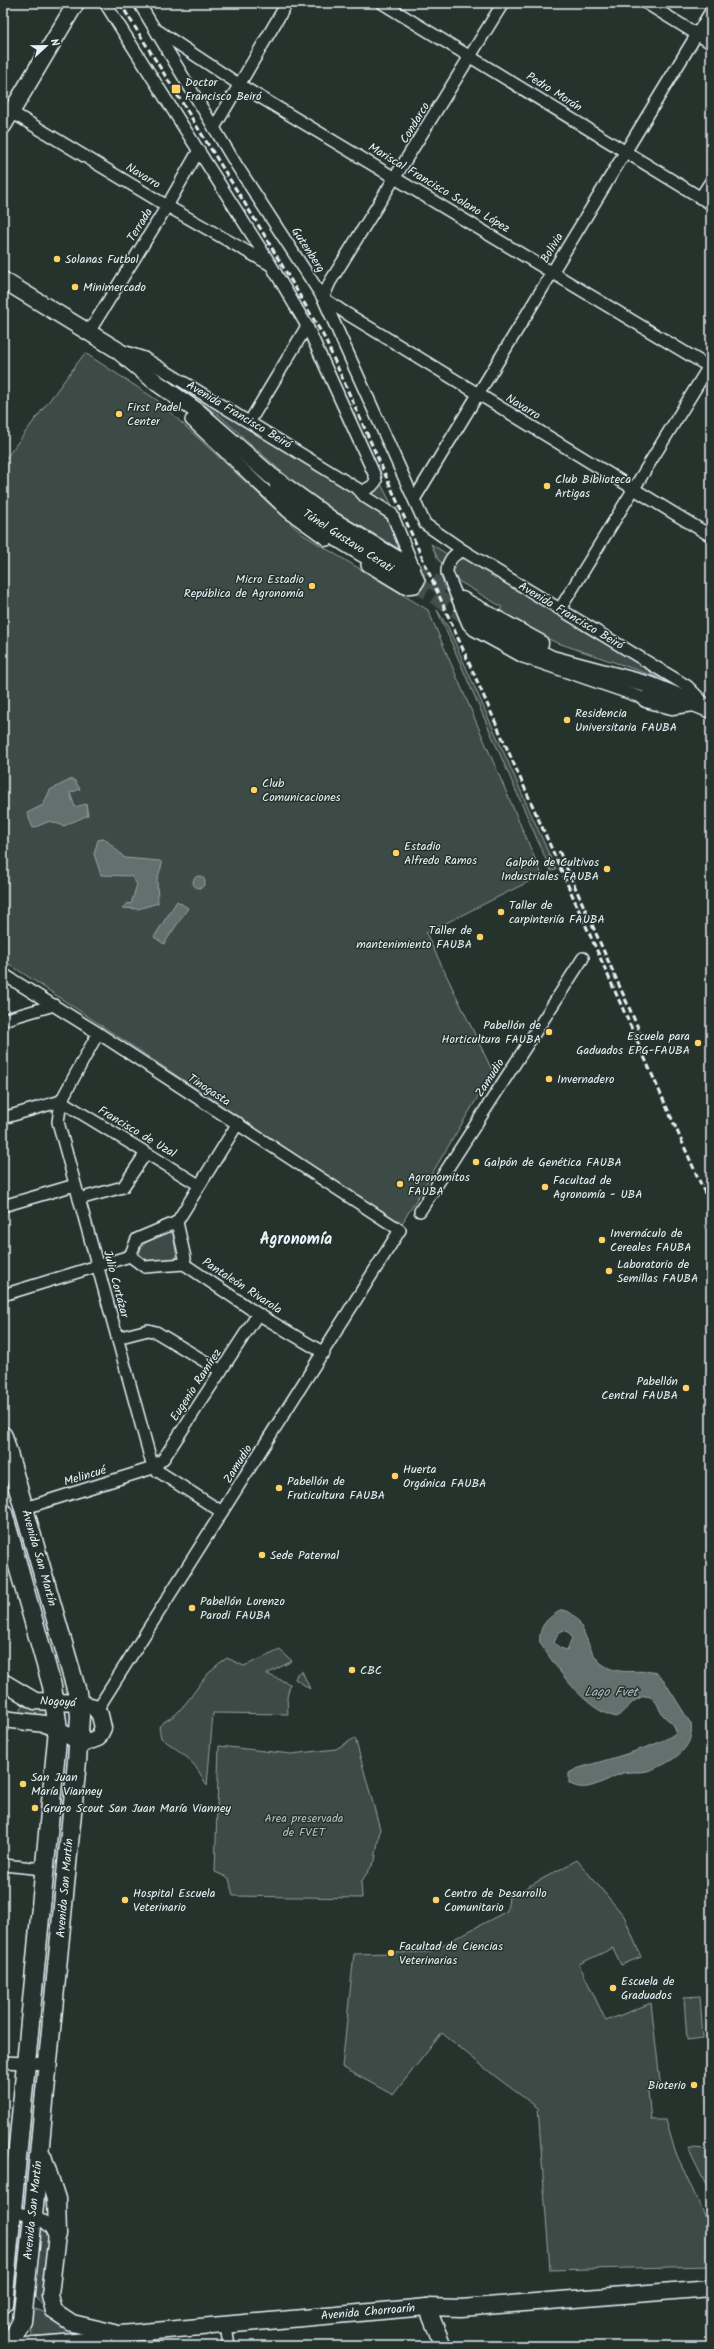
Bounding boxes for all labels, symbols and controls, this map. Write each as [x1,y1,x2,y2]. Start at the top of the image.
north arrow [26,26,66,66]
text: N [45,36,64,49]
street label: Pedro Morán [522,67,586,117]
place label: Doctor Francisco Beiró [185,73,262,106]
marker: Doctor Francisco Beiró [170,83,182,95]
street label: Condarco [395,99,435,147]
street label: Mariscal Francisco Solano López [365,138,513,238]
street label: Navarro [122,158,164,194]
street label: Terrada [122,204,158,246]
street label: Gutenberg [286,223,330,277]
street label: Bolivia [536,229,569,267]
place label: Solanas Futbol [65,250,139,269]
marker: Solanas Futbol [52,254,62,264]
place label: Minimercado [83,278,146,297]
marker: Minimercado [70,282,80,292]
street label: Avenida Francisco Beiró [183,376,296,454]
street label: Navarro [502,389,544,425]
place label: First Padel Center [127,398,181,431]
marker: First Padel Center [114,409,124,419]
place label: Club Biblioteca Artigas [555,470,631,503]
marker: Club Biblioteca Artigas [542,481,552,491]
street label: Túnel Gustavo Cerati [299,504,398,578]
place label: Micro Estadio República de Agronomía [184,570,304,603]
street label: Avenida Francisco Beiró [515,577,628,655]
marker: Micro Estadio República de Agronomía [307,581,317,591]
place label: Residencia Universitaria FAUBA [575,704,677,737]
marker: Residencia Universitaria FAUBA [562,715,572,725]
place label: Club Comunicaciones [262,774,341,807]
marker: Club Comunicaciones [249,785,259,795]
place label: Estadio Alfredo Ramos [404,837,477,870]
marker: Estadio Alfredo Ramos [391,848,401,858]
place label: Galpón de Cultivos Industriales FAUBA [501,853,599,886]
marker: Galpón de Cultivos Industriales FAUBA [602,864,612,874]
place label: Taller de carpinteriía FAUBA [509,896,605,929]
marker: Taller de carpinteriía FAUBA [496,907,506,917]
place label: Taller de mantenimiento FAUBA [356,921,473,954]
marker: Taller de mantenimiento FAUBA [475,932,485,942]
place label: Pabellón de Horticultura FAUBA [441,1016,542,1049]
marker: Pabellón de Horticultura FAUBA [544,1027,554,1037]
place label: Escuela para Gaduados EPG-FAUBA [576,1027,690,1060]
marker: Escuela para Gaduados EPG-FAUBA [693,1038,703,1048]
street label: Zamudio [470,1055,510,1101]
street label: Tinogasta [184,1069,235,1111]
place label: Invernadero [557,1070,614,1089]
marker: Invernadero [544,1074,554,1084]
street label: Francisco de Uzal [94,1101,180,1163]
place label: Galpón de Genética FAUBA [484,1153,622,1172]
marker: Galpón de Genética FAUBA [471,1157,481,1167]
place label: Agronomitos FAUBA [408,1168,470,1201]
place label: Facultad de Agronomía - UBA [553,1171,643,1204]
marker: Agronomitos FAUBA [395,1179,405,1189]
marker: Facultad de Agronomía - UBA [540,1182,550,1192]
place label: Invernáculo de Cereales FAUBA [610,1224,692,1257]
district label: Agronomía [260,1227,332,1252]
marker: Invernáculo de Cereales FAUBA [597,1235,607,1245]
street label: Julio Cortázar [98,1248,134,1321]
street label: Pantaleón Rivarola [198,1253,286,1319]
place label: Laboratorio de Semillas FAUBA [617,1255,698,1288]
marker: Laboratorio de Semillas FAUBA [604,1266,614,1276]
street label: Eugenio Ramírez [165,1345,227,1425]
place label: Pabellón Central FAUBA [601,1372,678,1405]
marker: Pabellón Central FAUBA [681,1383,691,1393]
street label: Zamudio [219,1441,257,1487]
street label: Melincué [61,1460,109,1491]
place label: Huerta Orgánica FAUBA [403,1460,486,1493]
marker: Huerta Orgánica FAUBA [390,1471,400,1481]
place label: Pabellón de Fruticultura FAUBA [287,1472,385,1505]
marker: Pabellón de Fruticultura FAUBA [274,1483,284,1493]
street label: Avenida San Martín [16,1507,62,1609]
place label: Sede Paternal [270,1546,339,1565]
marker: Sede Paternal [257,1550,267,1560]
place label: Pabellón Lorenzo Parodi FAUBA [200,1592,285,1625]
marker: Pabellón Lorenzo Parodi FAUBA [187,1603,197,1613]
place label: CBC [360,1661,382,1680]
marker: CBC [347,1665,357,1675]
water label: Lago Fvet [584,1682,640,1703]
street label: Nogoyá [40,1692,78,1712]
place label: San Juan María Vianney [31,1768,102,1801]
marker: San Juan María Vianney [18,1779,28,1789]
place label: Grupo Scout San Juan María Vianney [43,1799,231,1818]
marker: Grupo Scout San Juan María Vianney [30,1803,40,1813]
park label: Area preservada de FVET [264,1809,344,1842]
street label: Avenida San Martín [51,1838,79,1938]
place label: Hospital Escuela Veterinario [133,1884,216,1917]
place label: Centro de Desarrollo Comunitario [444,1884,547,1917]
marker: Hospital Escuela Veterinario [120,1895,130,1905]
marker: Centro de Desarrollo Comunitario [431,1895,441,1905]
place label: Facultad de Ciencias Veterinarias [399,1937,503,1970]
marker: Facultad de Ciencias Veterinarias [386,1948,396,1958]
place label: Escuela de Graduados [621,1972,675,2005]
marker: Escuela de Graduados [608,1983,618,1993]
place label: Bioterio [648,2076,686,2095]
marker: Bioterio [689,2080,699,2090]
street label: Avenida San Martín [18,2159,48,2261]
street label: Avenida Chorroarín [320,2298,416,2326]

